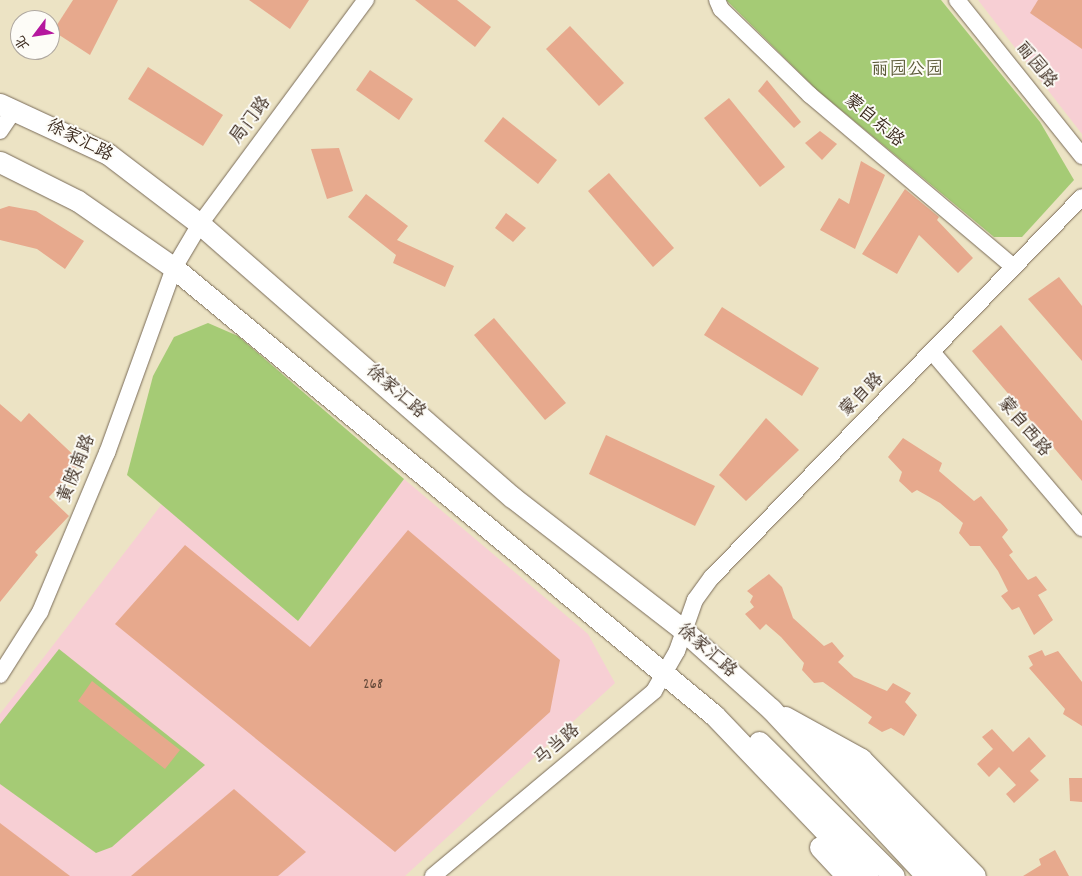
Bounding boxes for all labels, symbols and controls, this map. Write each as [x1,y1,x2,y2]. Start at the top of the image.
north arrow [10,10,60,60]
text: 北 [11,31,35,53]
street label: 丽园路 [1010,38,1060,94]
park label: 丽园公园 [871,60,943,82]
street label: 蒙自东路 [838,91,908,153]
street label: 局门路 [227,93,277,149]
street label: 徐家汇路 [42,116,116,168]
street label: 徐家汇路 [361,361,429,425]
street label: 蒙自路 [836,369,890,423]
street label: 蒙自西路 [992,393,1054,463]
street label: 黄陂南路 [55,432,101,506]
street label: 徐家汇路 [672,620,740,684]
house number: 268 [363,677,383,695]
street label: 马当路 [530,720,586,772]

